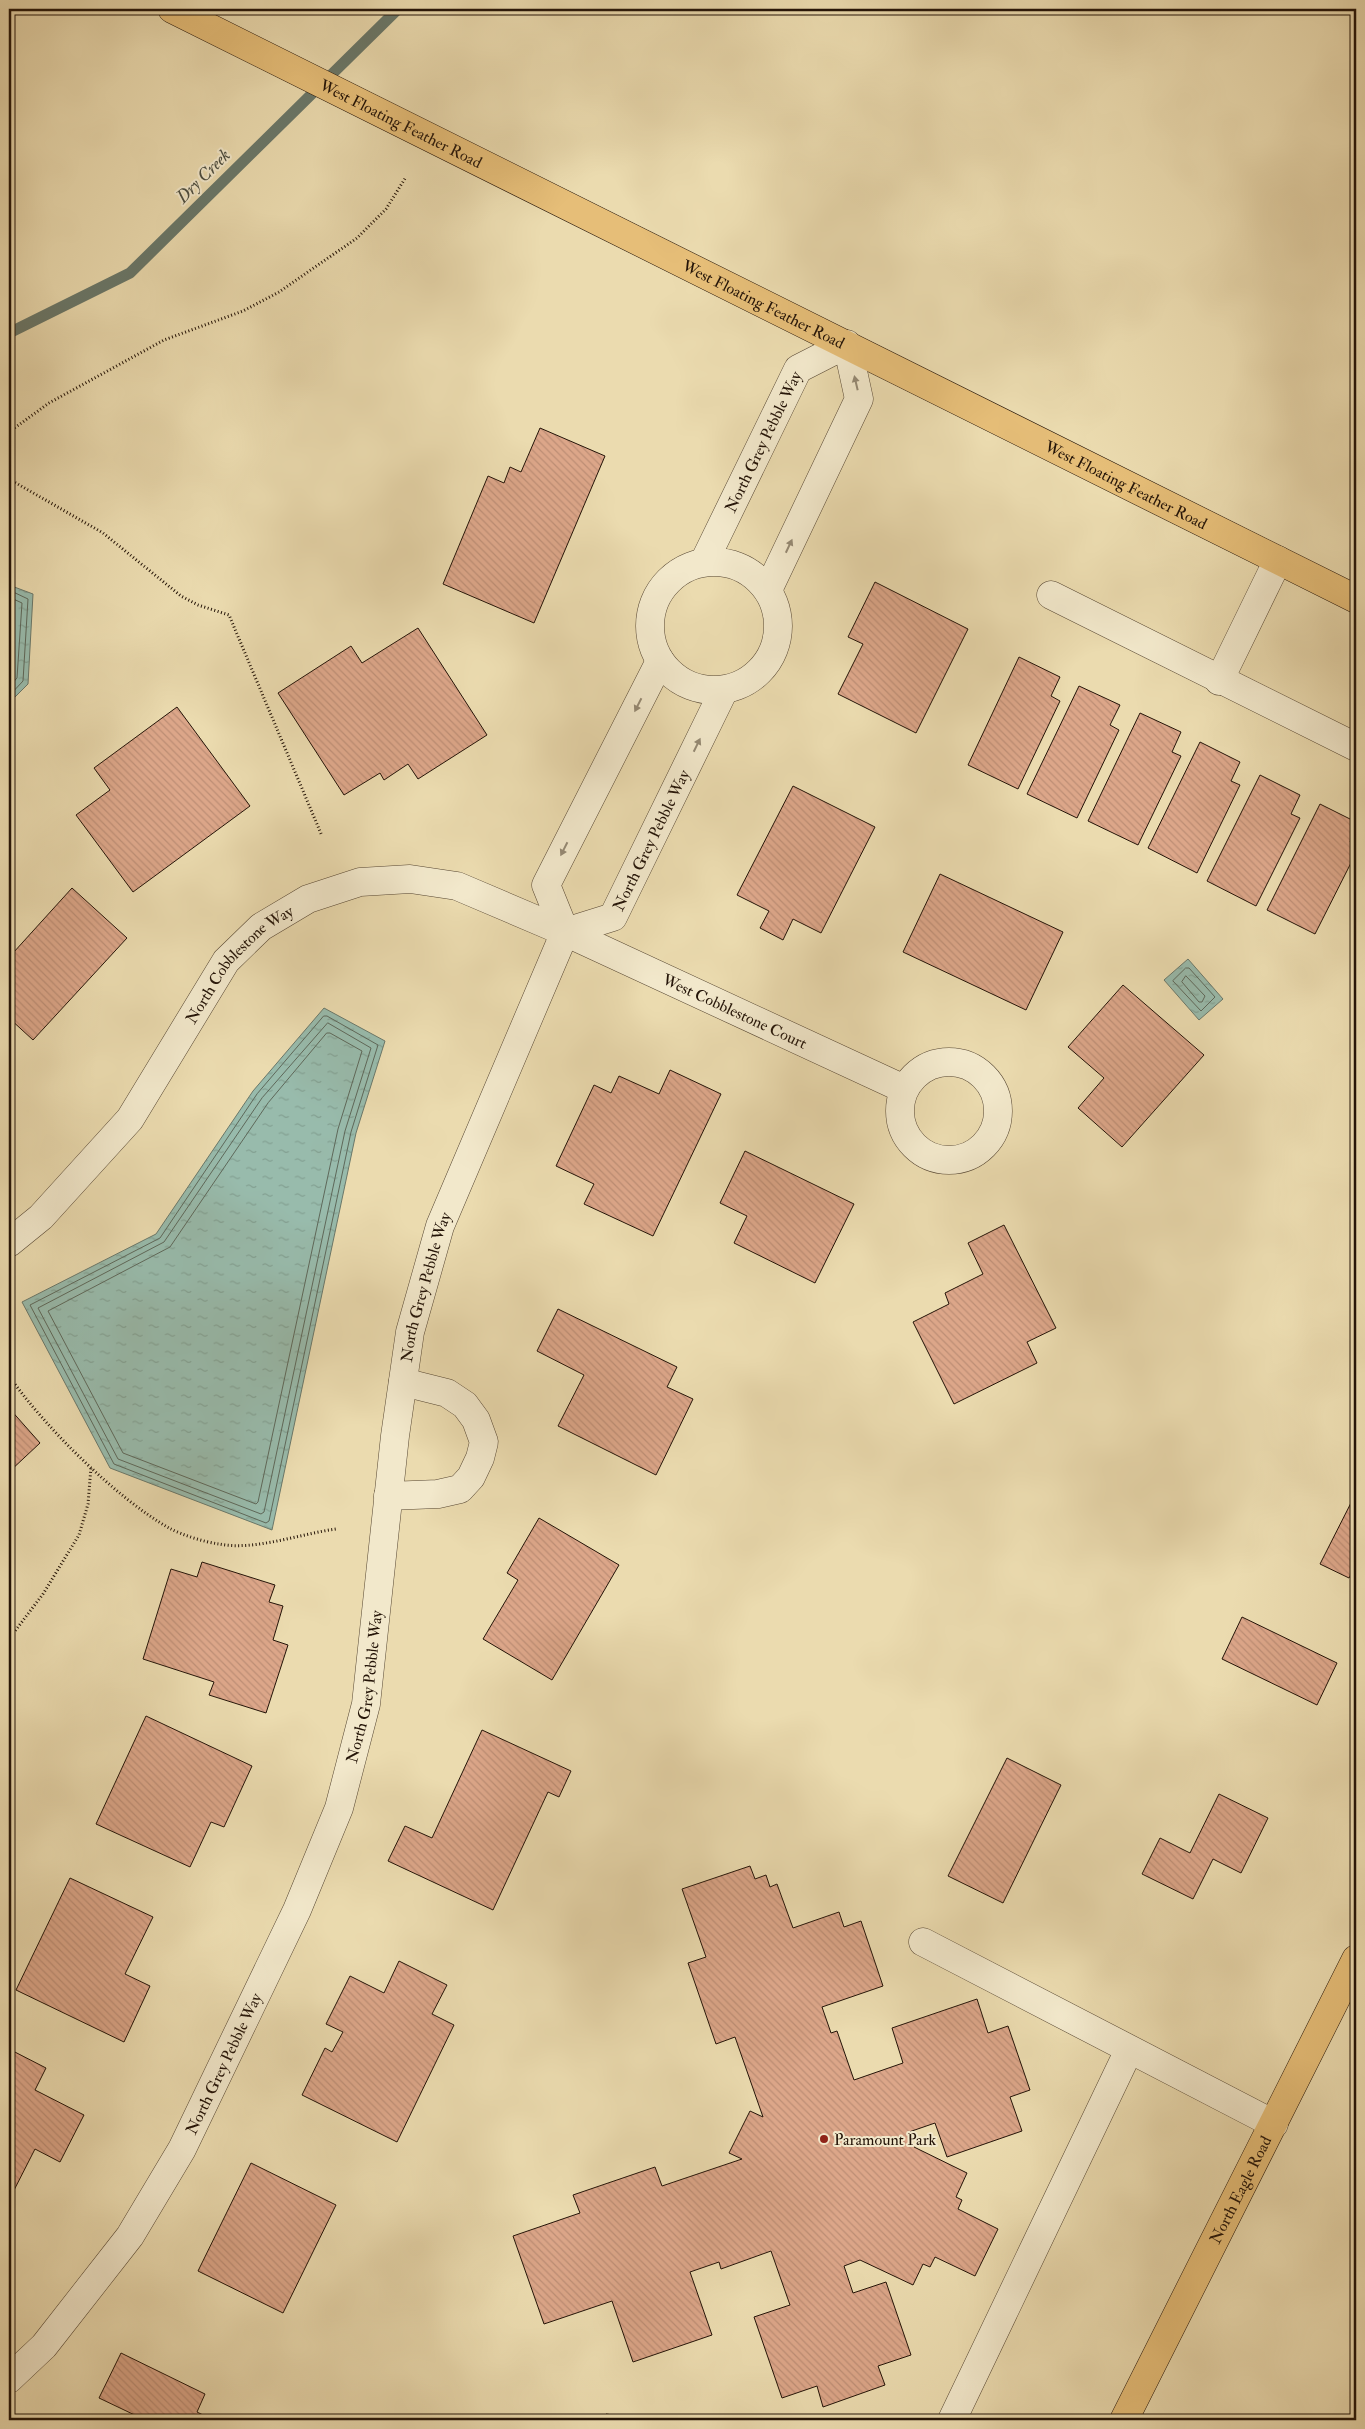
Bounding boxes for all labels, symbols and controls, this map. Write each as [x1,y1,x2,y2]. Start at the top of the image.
street label: West Floating Feather Road [315,75,485,173]
water label: Dry Creek [170,144,236,209]
street label: West Floating Feather Road [678,255,848,354]
street label: North Grey Pebble Way [721,367,807,516]
one-way arrow [852,375,860,390]
street label: West Floating Feather Road [1040,436,1210,534]
one-way arrow [786,539,794,553]
one-way arrow [634,697,642,712]
one-way arrow [693,738,701,753]
street label: North Grey Pebble Way [609,766,695,914]
one-way arrow [560,842,568,856]
street label: North Cobblestone Way [181,901,298,1028]
street label: West Cobblestone Court [658,969,810,1054]
street label: North Grey Pebble Way [397,1208,456,1363]
street label: North Grey Pebble Way [342,1608,387,1765]
street label: North Grey Pebble Way [181,1989,267,2138]
place label: Paramount Park [834,2130,937,2150]
marker: Paramount Park [818,2133,830,2145]
street label: North Eagle Road [1205,2133,1276,2247]

